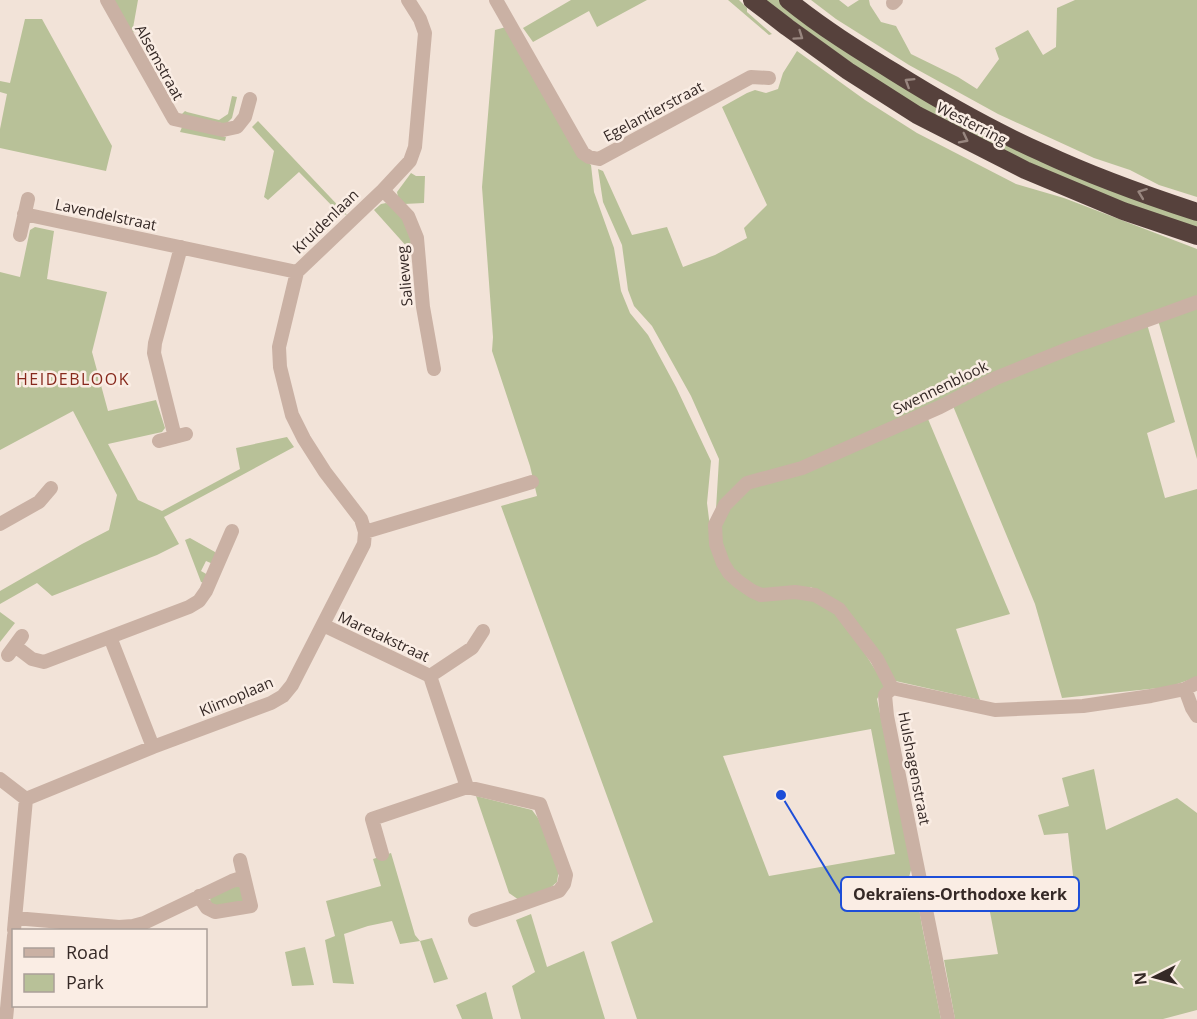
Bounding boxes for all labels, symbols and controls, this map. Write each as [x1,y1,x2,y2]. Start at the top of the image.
street label: Alsemstraat [131,21,189,103]
one-way arrow [792,29,803,40]
street label: Egelantierstraat [599,76,707,146]
one-way arrow [905,77,915,89]
street label: Westerring [933,97,1011,149]
one-way arrow [958,131,969,143]
street label: Kruidenlaan [288,184,362,258]
one-way arrow [1137,188,1148,200]
street label: Lavendelstraat [53,193,159,235]
street label: Salieweg [391,245,417,307]
street label: Swennenblook [889,355,991,419]
district label: HEIDEBLOOK [16,368,130,390]
street label: Maretakstraat [335,606,433,666]
street label: Klimoplaan [196,671,276,721]
street label: Hulshagenstraat [894,710,936,826]
callout: Oekraïens-Orthodoxe kerk [841,877,1079,911]
text: Oekraïens-Orthodoxe kerk [853,883,1067,905]
legend [12,929,207,1007]
text: Road [66,940,109,964]
north arrow [1125,947,1185,1007]
text: Park [66,970,104,994]
text: N [1128,971,1152,986]

